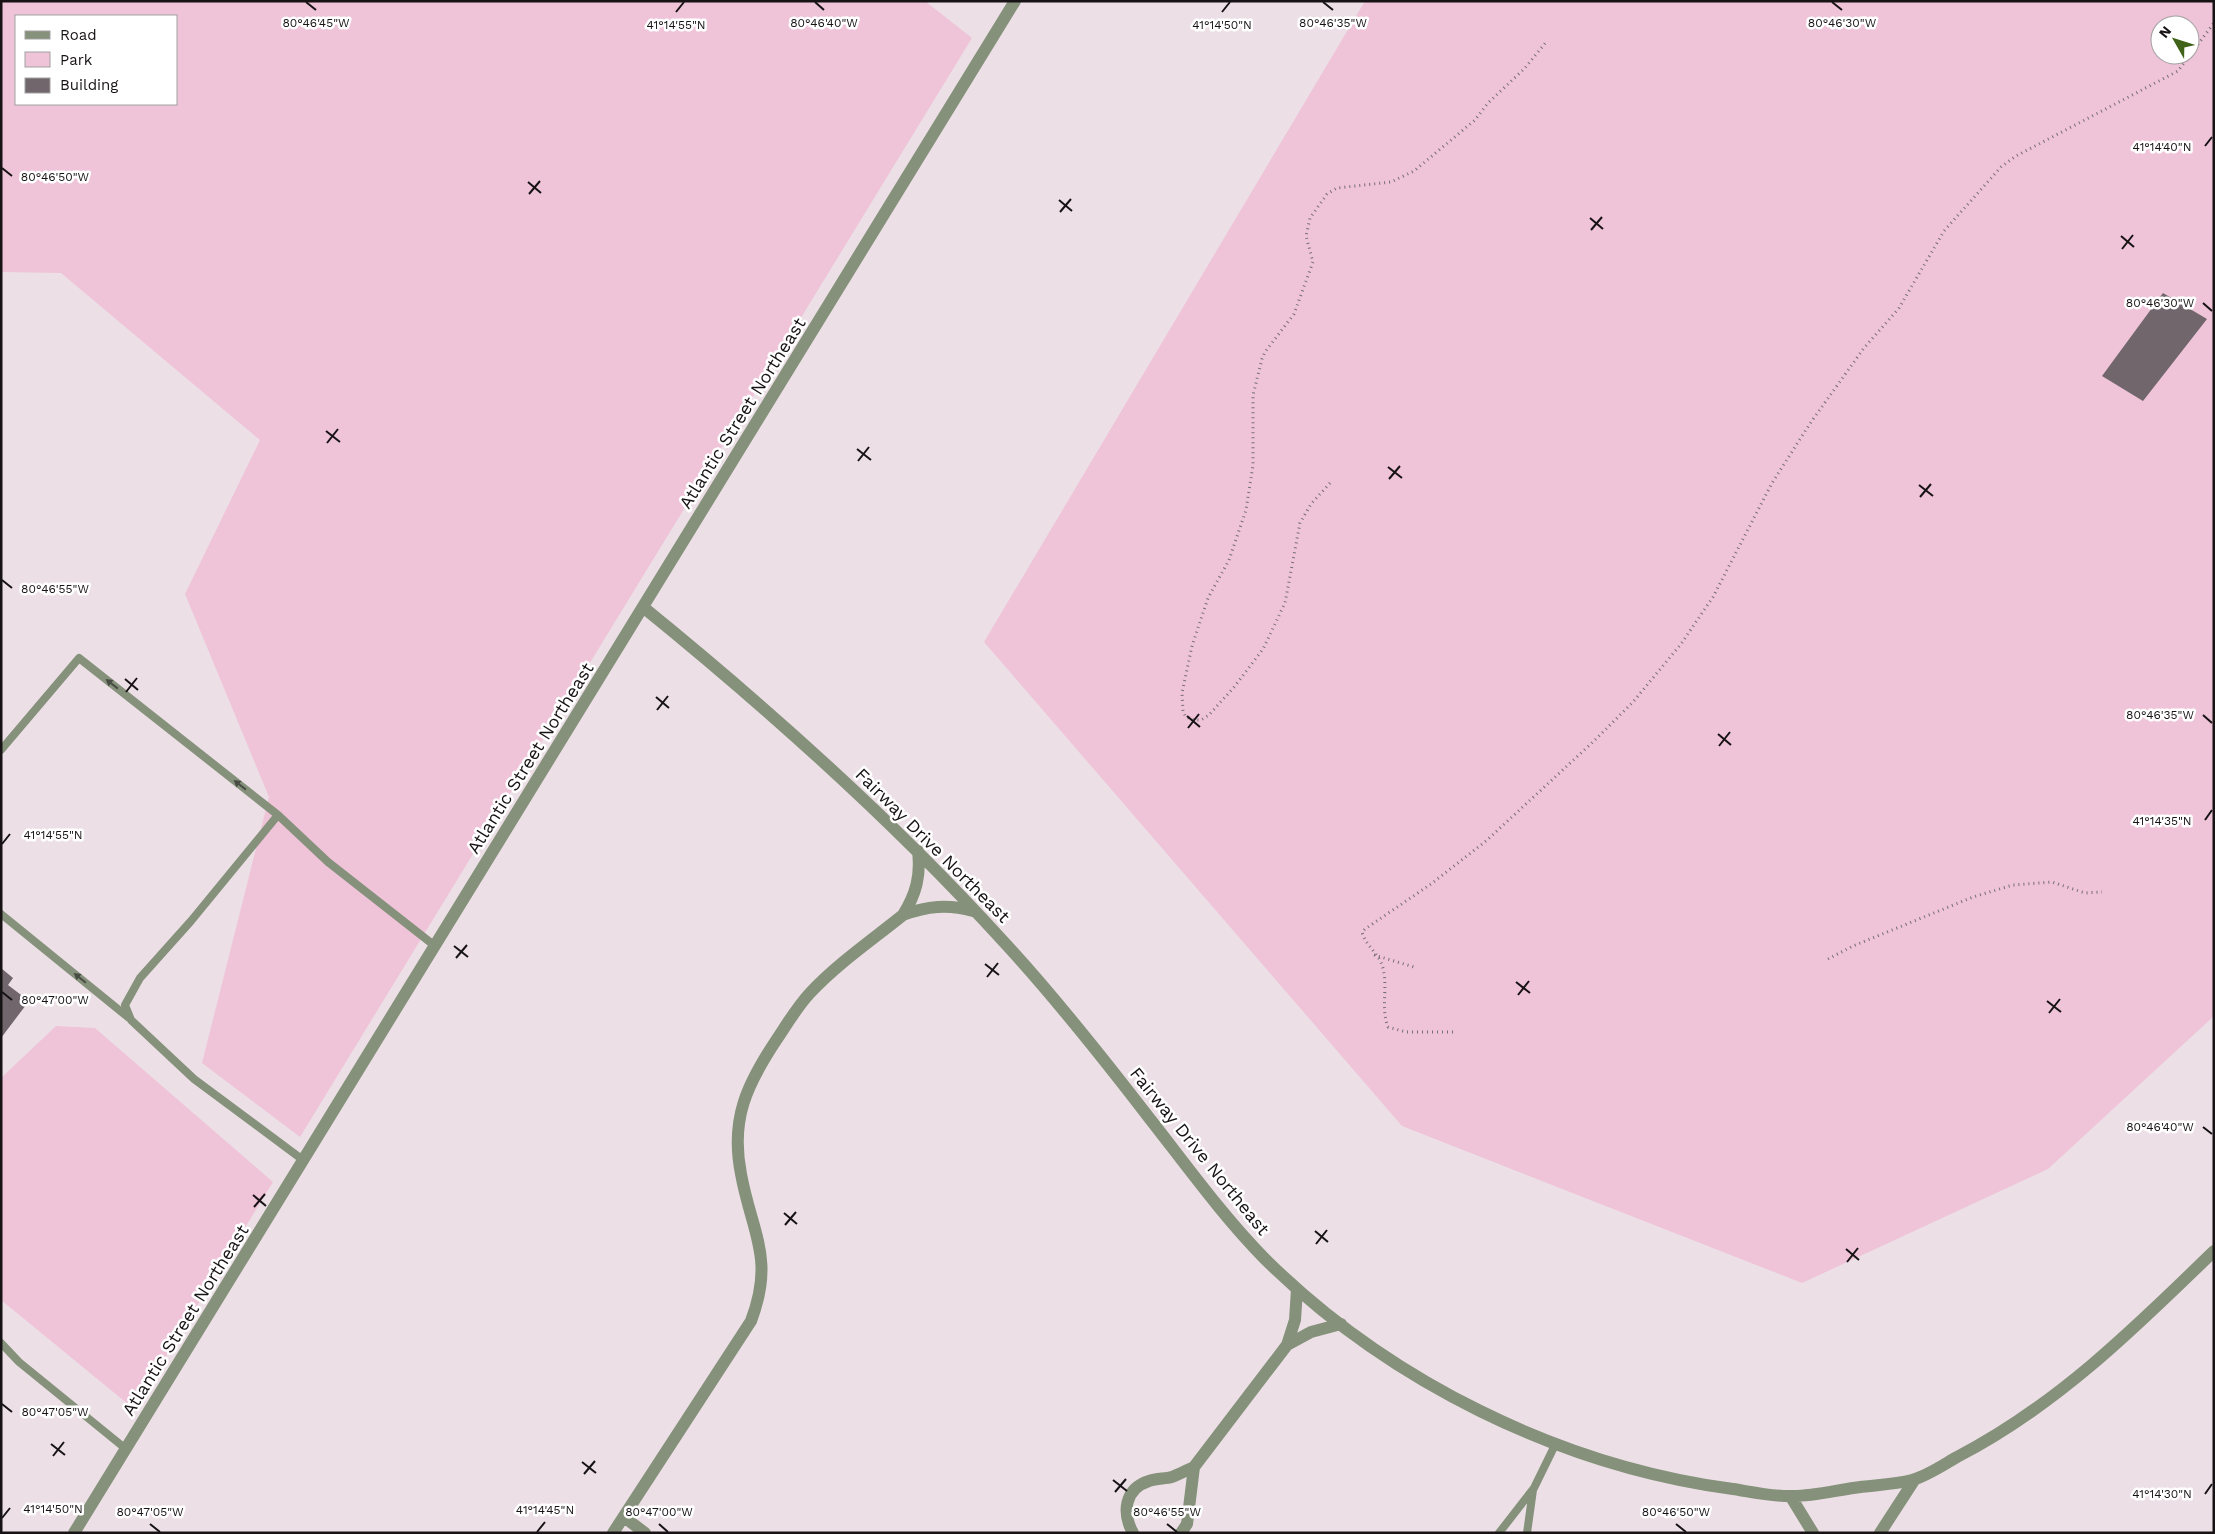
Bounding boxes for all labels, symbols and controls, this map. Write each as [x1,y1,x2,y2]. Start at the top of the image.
legend [15,15,178,105]
north arrow [2150,15,2200,65]
text: 80°46'45"W [282,16,350,30]
text: 80°46'40"W [790,16,858,30]
text: 80°46'35"W [1299,16,1367,30]
text: 80°46'30"W [1808,16,1877,30]
text: 41°14'55"N [646,18,706,32]
text: 41°14'50"N [1192,18,1252,32]
text: N [2155,23,2174,41]
text: Road [60,26,97,44]
text: Park [60,51,93,69]
text: Building [60,76,118,94]
text: 41°14'40"N [2133,140,2191,154]
text: 80°46'50"W [21,170,90,184]
text: 80°46'30"W [2126,296,2195,310]
street label: Atlantic Street Northeast [674,313,810,512]
text: 80°46'55"W [21,582,89,596]
street label: Atlantic Street Northeast [462,658,598,857]
one-way arrow [106,679,119,690]
text: 80°46'35"W [2126,708,2194,722]
street label: Fairway Drive Northeast [851,763,1015,927]
one-way arrow [234,779,247,790]
text: 41°14'35"N [2132,814,2192,828]
text: 41°14'55"N [23,828,83,842]
one-way arrow [73,972,86,983]
text: 80°47'00"W [21,993,89,1007]
street label: Fairway Drive Northeast [1126,1063,1274,1239]
text: 80°46'40"W [2126,1120,2194,1134]
street label: Atlantic Street Northeast [117,1220,253,1419]
text: 80°47'05"W [21,1405,89,1419]
text: 41°14'30"N [2132,1487,2192,1501]
text: 41°14'50"N [23,1502,83,1516]
text: 41°14'45"N [516,1503,574,1517]
text: 80°47'05"W [116,1505,184,1519]
text: 80°47'00"W [625,1505,693,1519]
text: 80°46'55"W [1133,1505,1201,1519]
text: 80°46'50"W [1642,1505,1711,1519]

